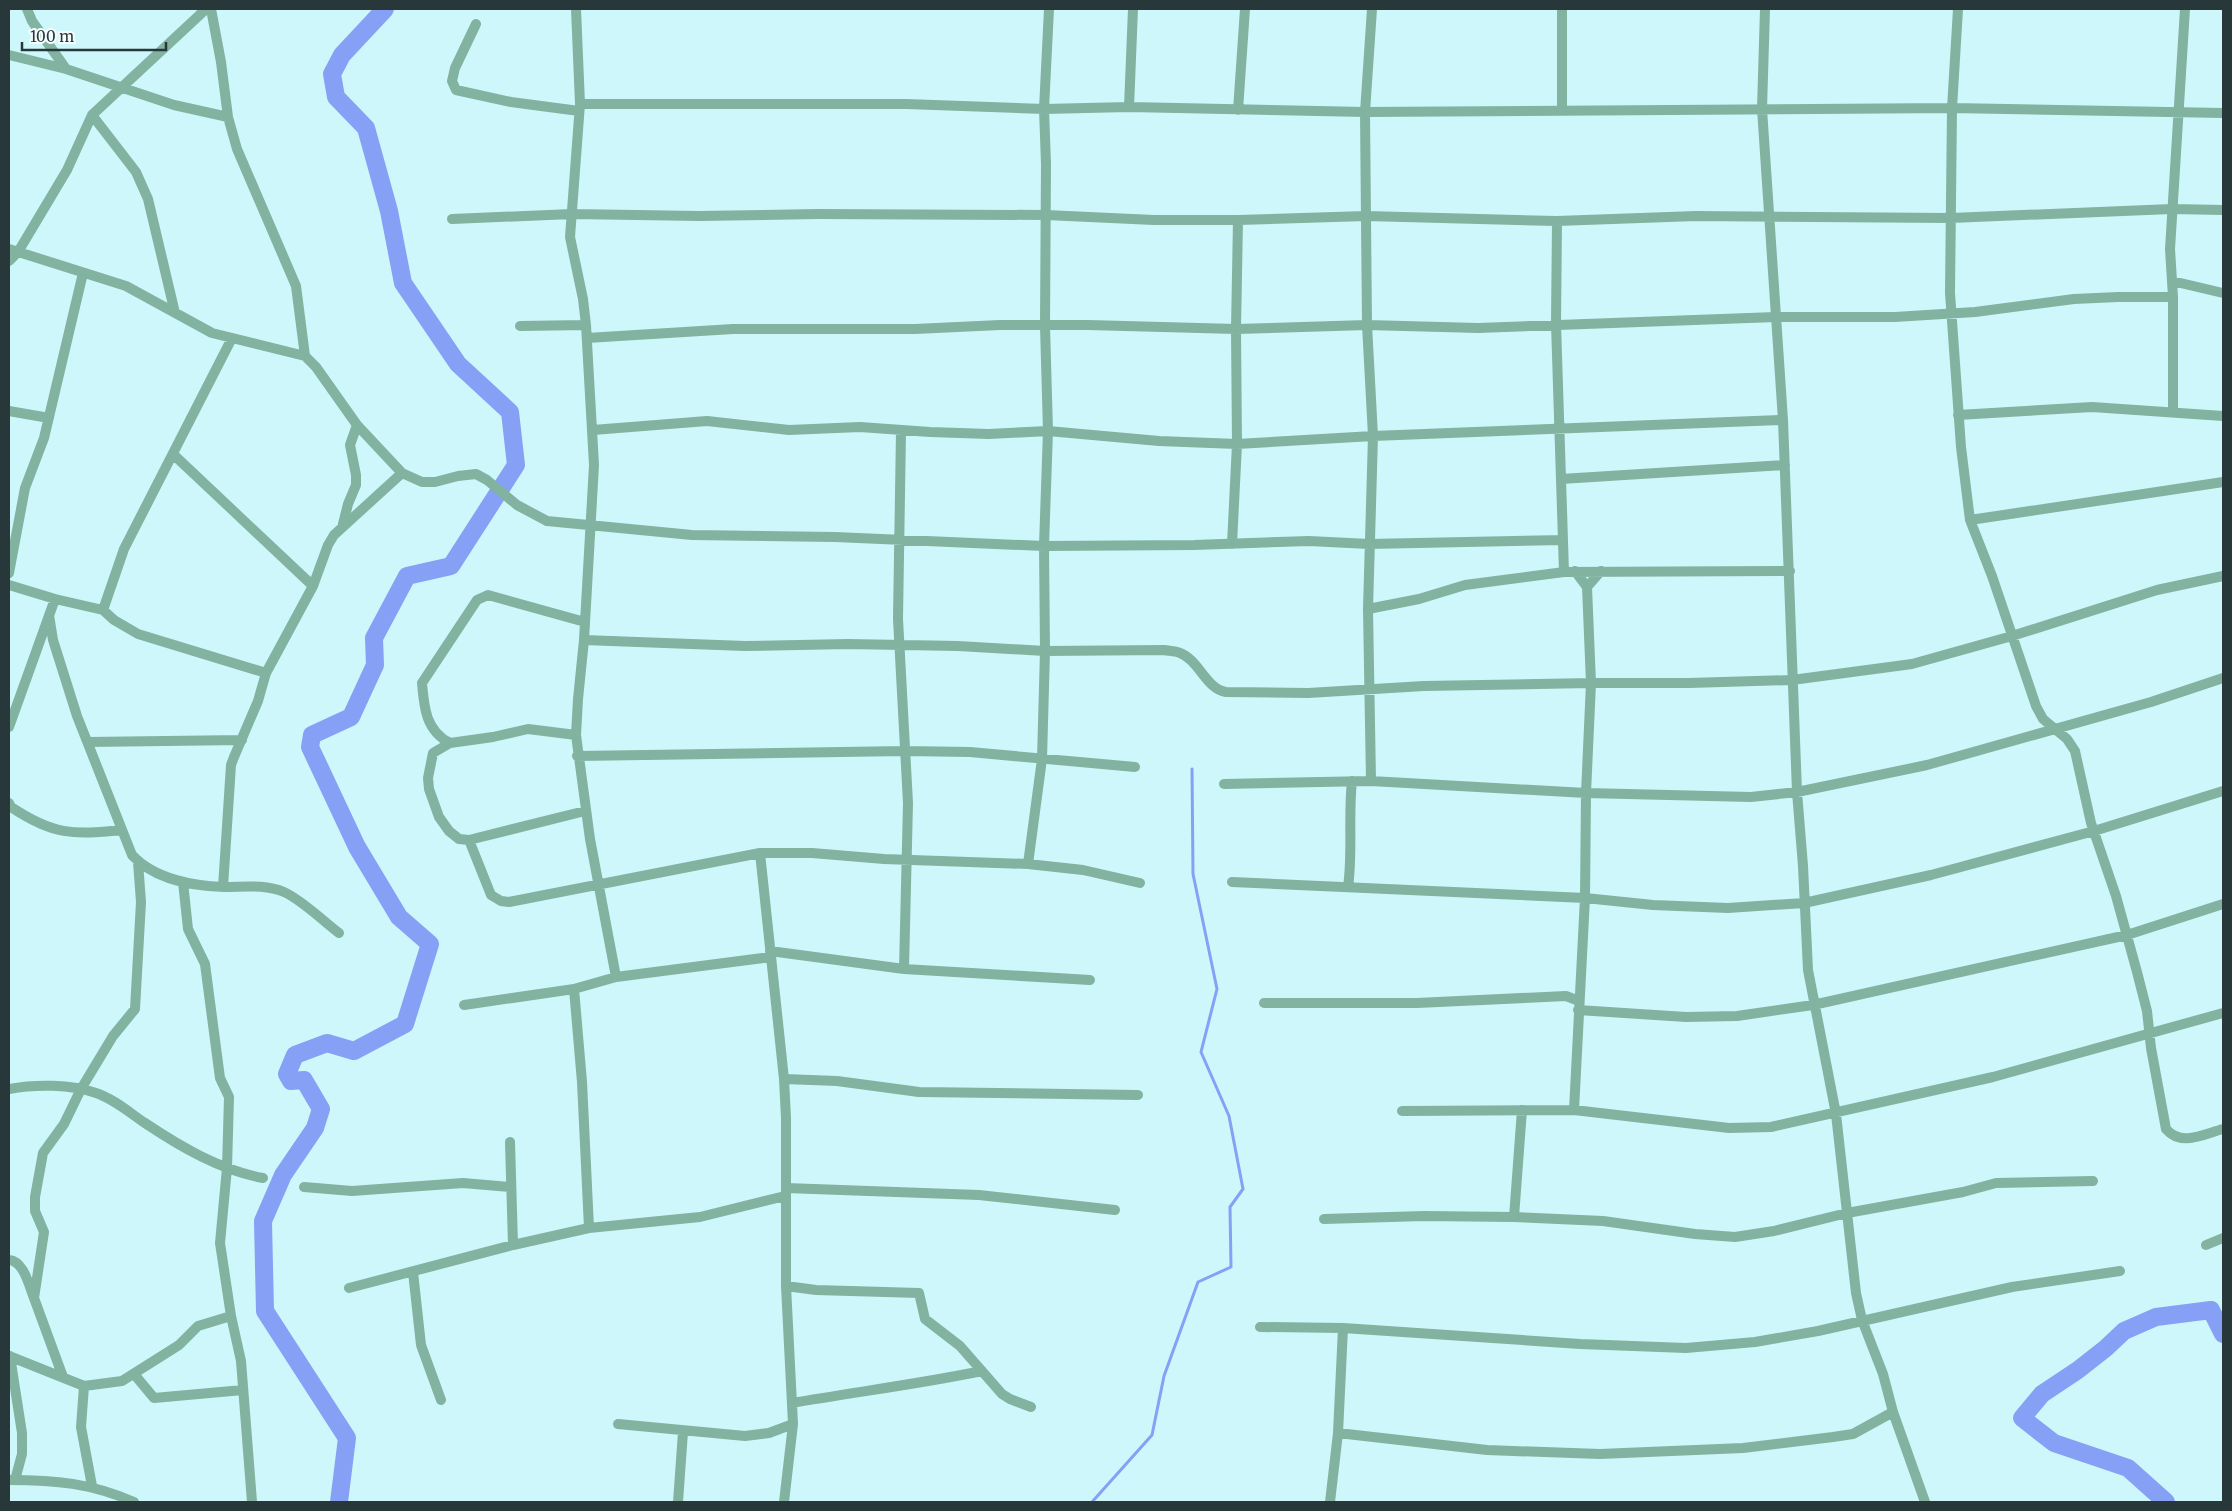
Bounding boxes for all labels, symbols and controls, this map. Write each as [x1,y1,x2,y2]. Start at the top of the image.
scale bar [22,20,166,52]
text: 100 m [30,27,74,46]

